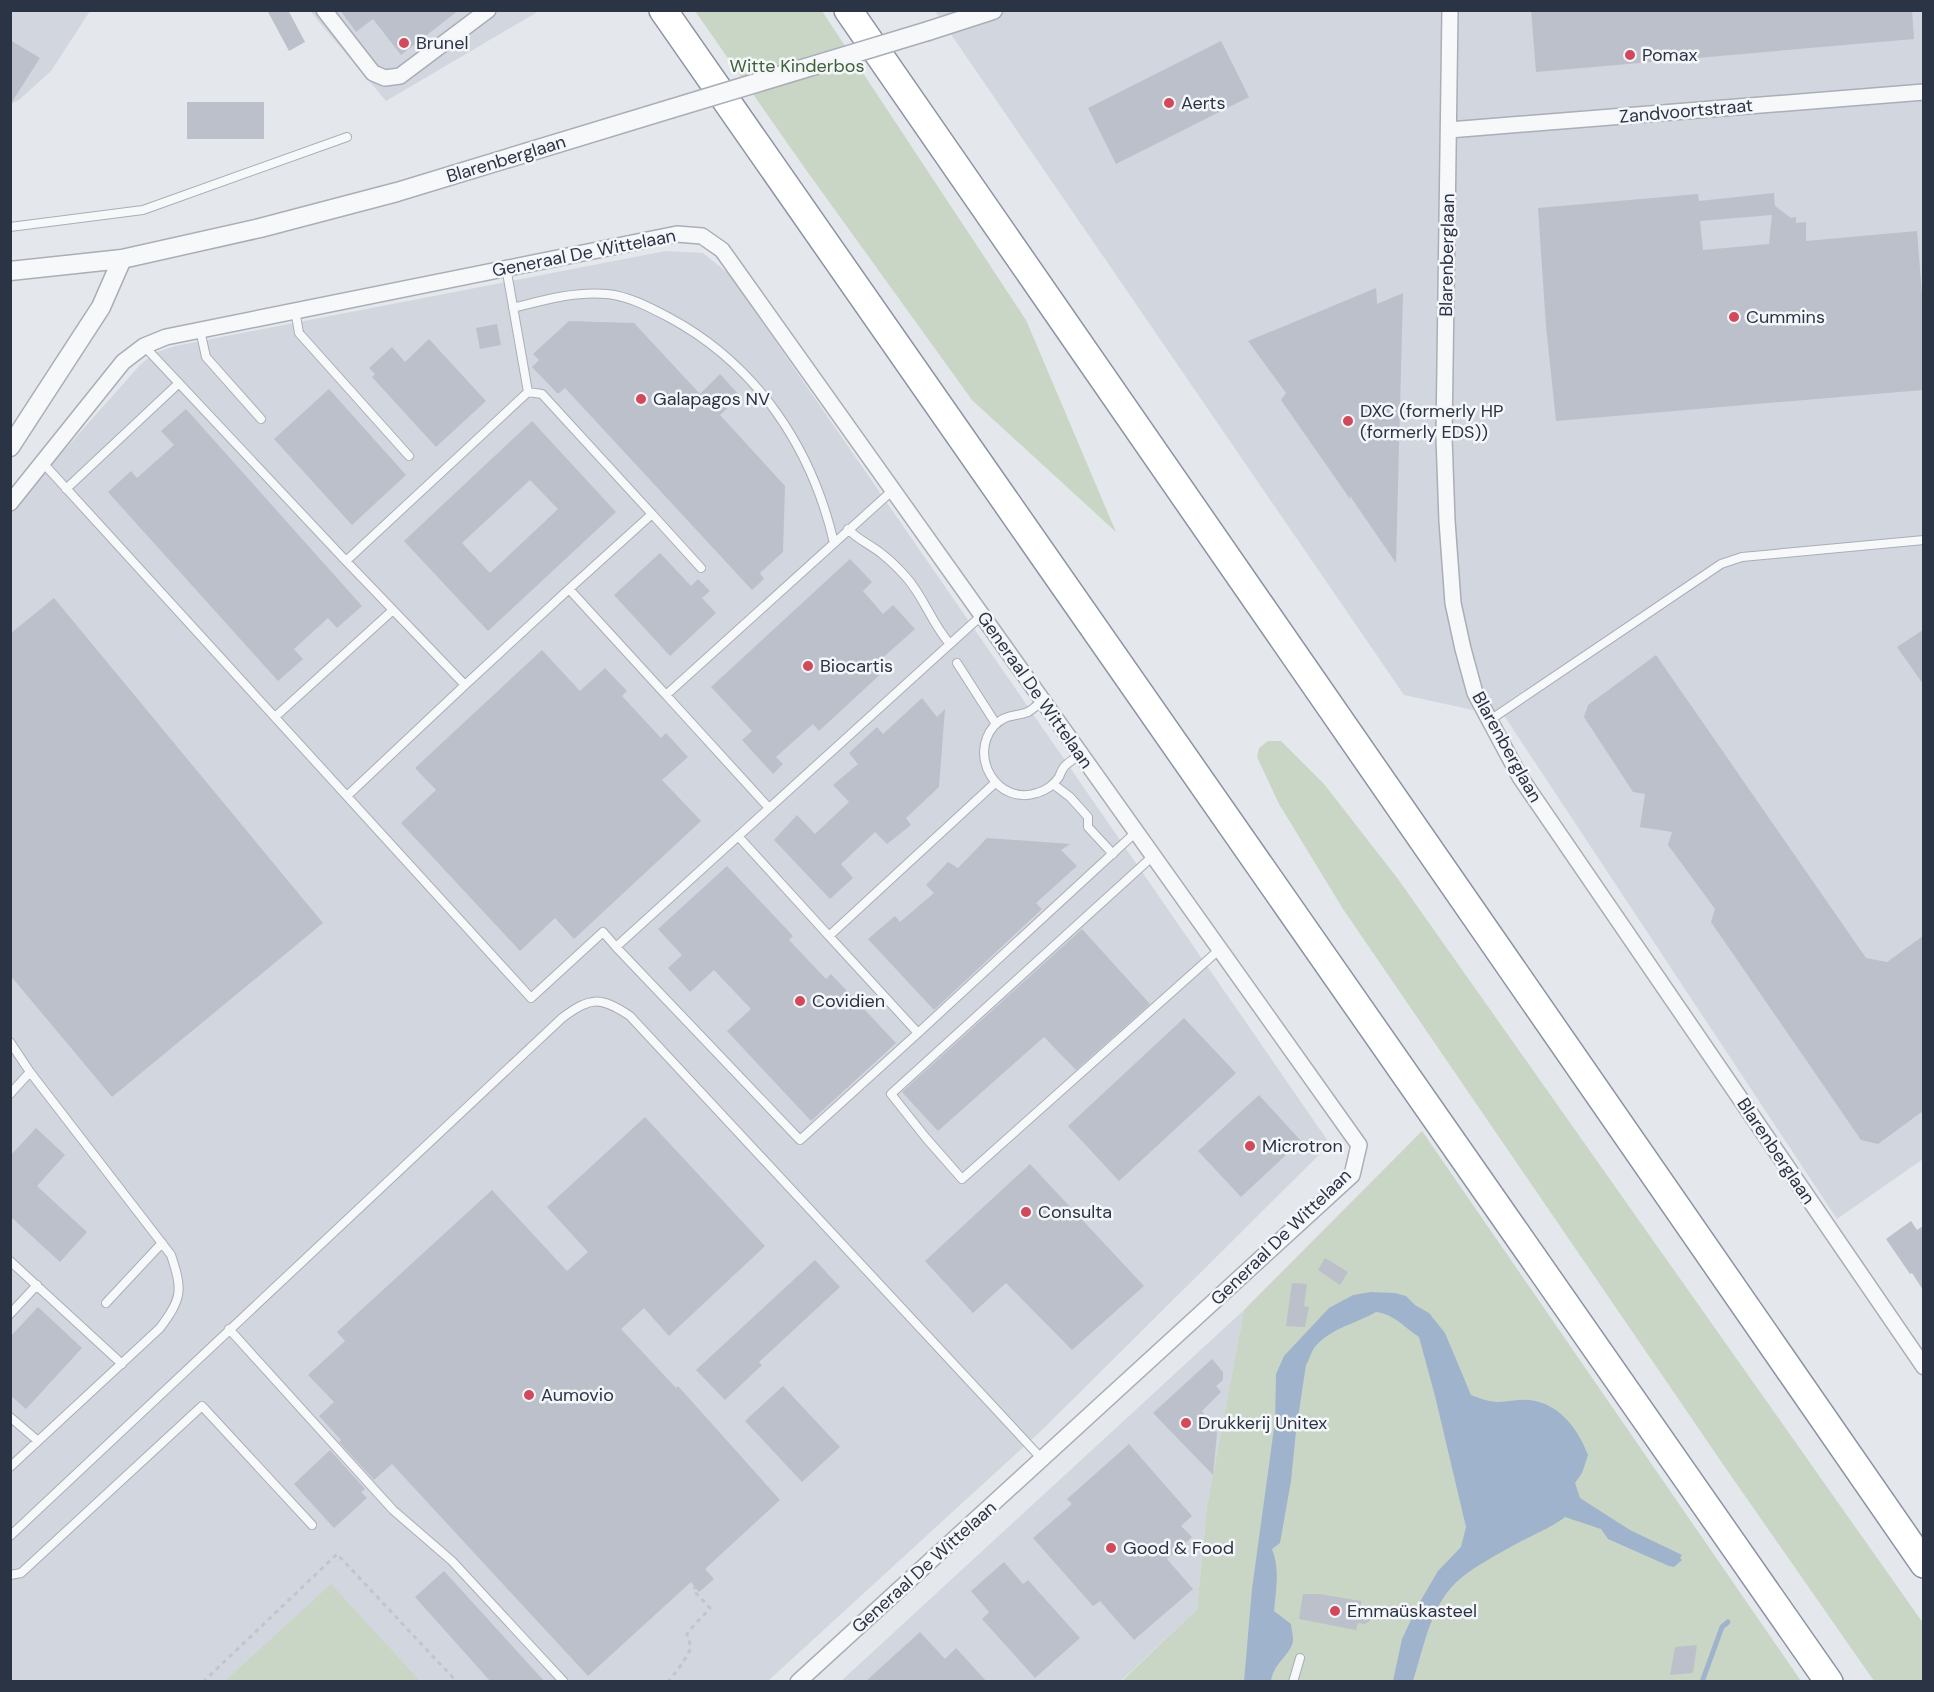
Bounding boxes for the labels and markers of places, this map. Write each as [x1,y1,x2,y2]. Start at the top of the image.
place label: Brunel [416,31,468,55]
marker: Brunel [397,36,411,50]
place label: Pomax [1642,43,1697,67]
marker: Pomax [1623,48,1637,62]
place label: Aerts [1181,91,1225,115]
marker: Aerts [1162,96,1176,110]
place label: Cummins [1746,305,1825,329]
marker: Cummins [1727,310,1741,324]
place label: Galapagos NV [653,387,770,411]
marker: Galapagos NV [634,392,648,406]
place label: DXC (formerly HP (formerly EDS)) [1360,399,1503,444]
marker: DXC (formerly HP (formerly EDS)) [1341,414,1355,428]
place label: Biocartis [820,654,893,678]
marker: Biocartis [801,659,815,673]
place label: Covidien [812,989,885,1013]
marker: Covidien [793,994,807,1008]
place label: Microtron [1262,1134,1343,1158]
marker: Microtron [1243,1139,1257,1153]
place label: Consulta [1038,1200,1112,1224]
marker: Consulta [1019,1205,1033,1219]
place label: Aumovio [541,1383,614,1407]
marker: Aumovio [522,1388,536,1402]
place label: Drukkerij Unitex [1198,1411,1327,1435]
marker: Drukkerij Unitex [1179,1416,1193,1430]
place label: Good & Food [1123,1536,1234,1560]
marker: Good & Food [1104,1541,1118,1555]
place label: Emmaüskasteel [1347,1599,1477,1623]
marker: Emmaüskasteel [1328,1604,1342,1618]

